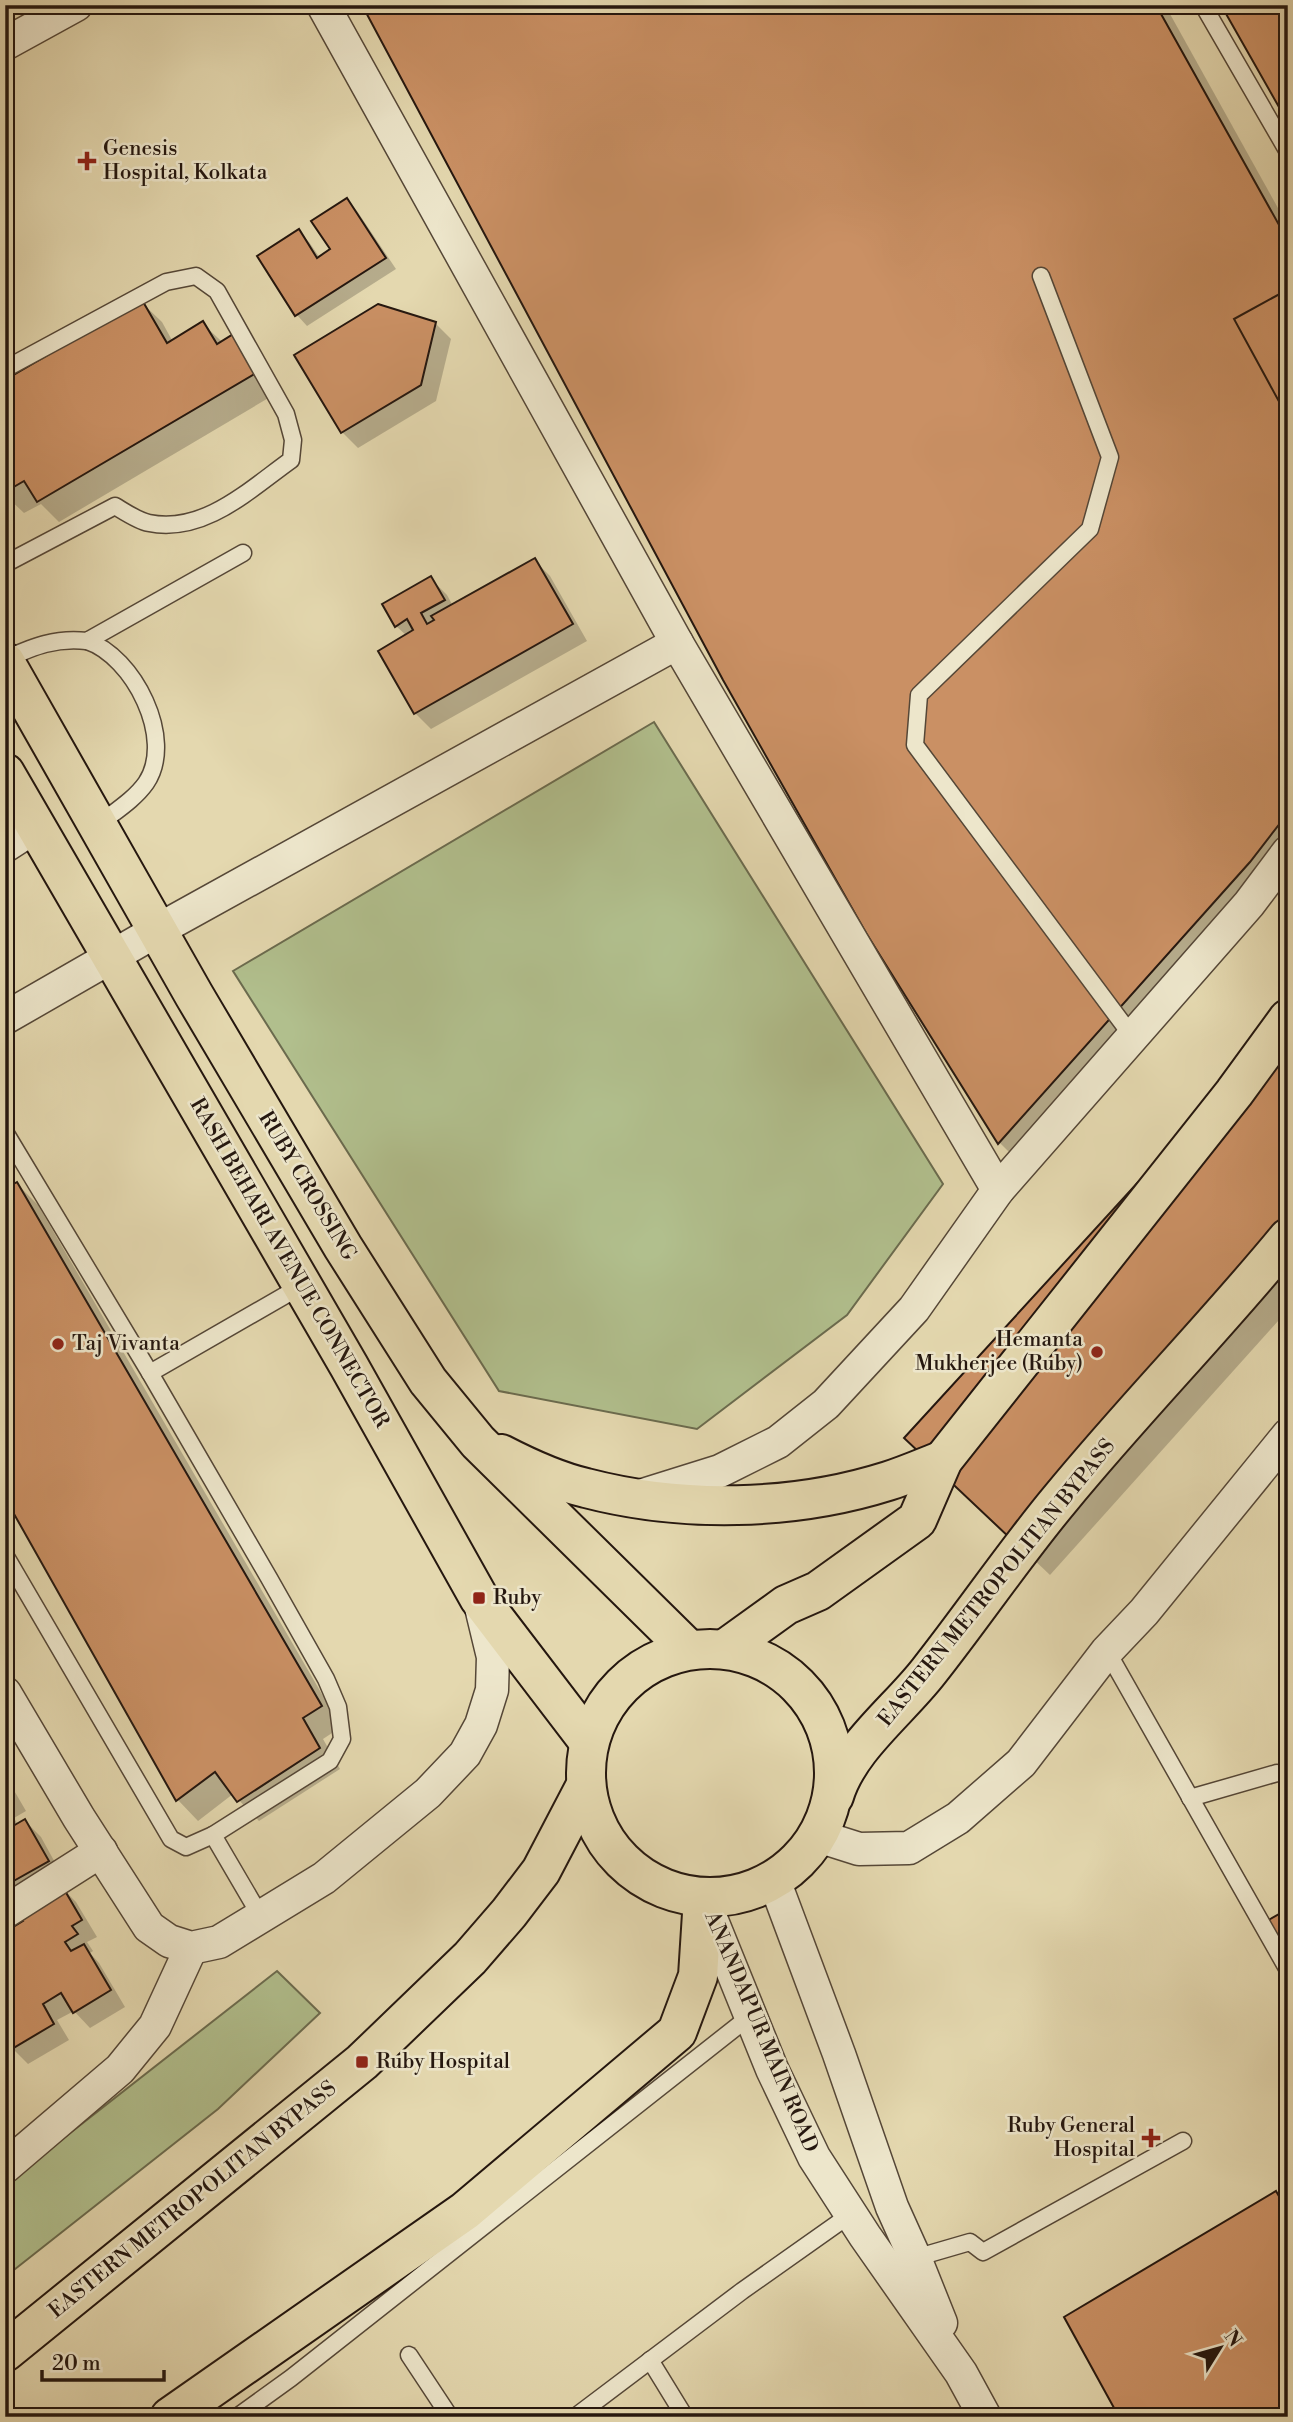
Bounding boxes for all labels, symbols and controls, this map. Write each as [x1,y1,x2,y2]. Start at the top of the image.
place label: Genesis Hospital, Kolkata [103,136,268,186]
marker: Genesis Hospital, Kolkata [77,151,97,171]
street label: RASH BEHARI AVENUE CONNECTOR [184,1093,395,1433]
street label: RUBY CROSSING [252,1107,362,1266]
place label: Hemanta Mukherjee (Ruby) [915,1327,1083,1377]
place label: Taj Vivanta [72,1331,180,1357]
marker: Taj Vivanta [50,1336,66,1352]
marker: Hemanta Mukherjee (Ruby) [1089,1344,1105,1360]
street label: EASTERN METROPOLITAN BYPASS [873,1434,1121,1732]
place label: Ruby [493,1585,542,1611]
marker: Ruby [471,1590,487,1606]
street label: ANANDAPUR MAIN ROAD [698,1907,824,2157]
place label: Ruby Hospital [376,2049,510,2075]
marker: Ruby Hospital [354,2054,370,2070]
street label: EASTERN METROPOLITAN BYPASS [44,2076,342,2324]
place label: Ruby General Hospital [1007,2113,1135,2163]
marker: Ruby General Hospital [1141,2128,1161,2148]
north arrow [1184,2314,1254,2384]
text: N [1219,2325,1247,2352]
scale bar [42,2338,164,2382]
text: 20 m [52,2351,101,2377]

